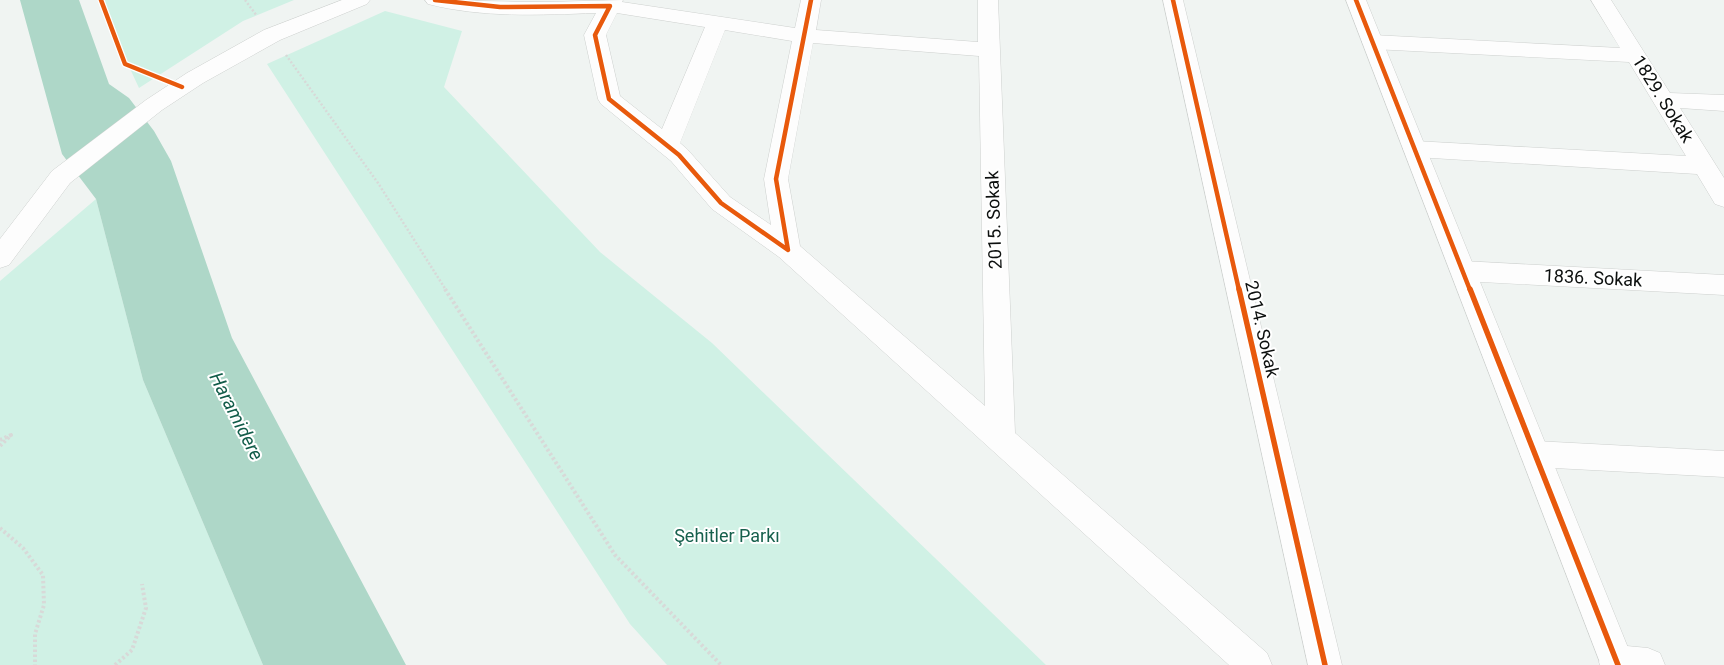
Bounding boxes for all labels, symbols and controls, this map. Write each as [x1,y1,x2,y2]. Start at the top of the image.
street label: 1829. Sokak [1628,51,1699,147]
street label: 2015. Sokak [981,169,1006,270]
street label: 1836. Sokak [1543,264,1644,291]
street label: 2014. Sokak [1241,278,1284,380]
water label: Haramidere [205,368,269,464]
park label: Şehitler Parkı [674,525,780,546]

